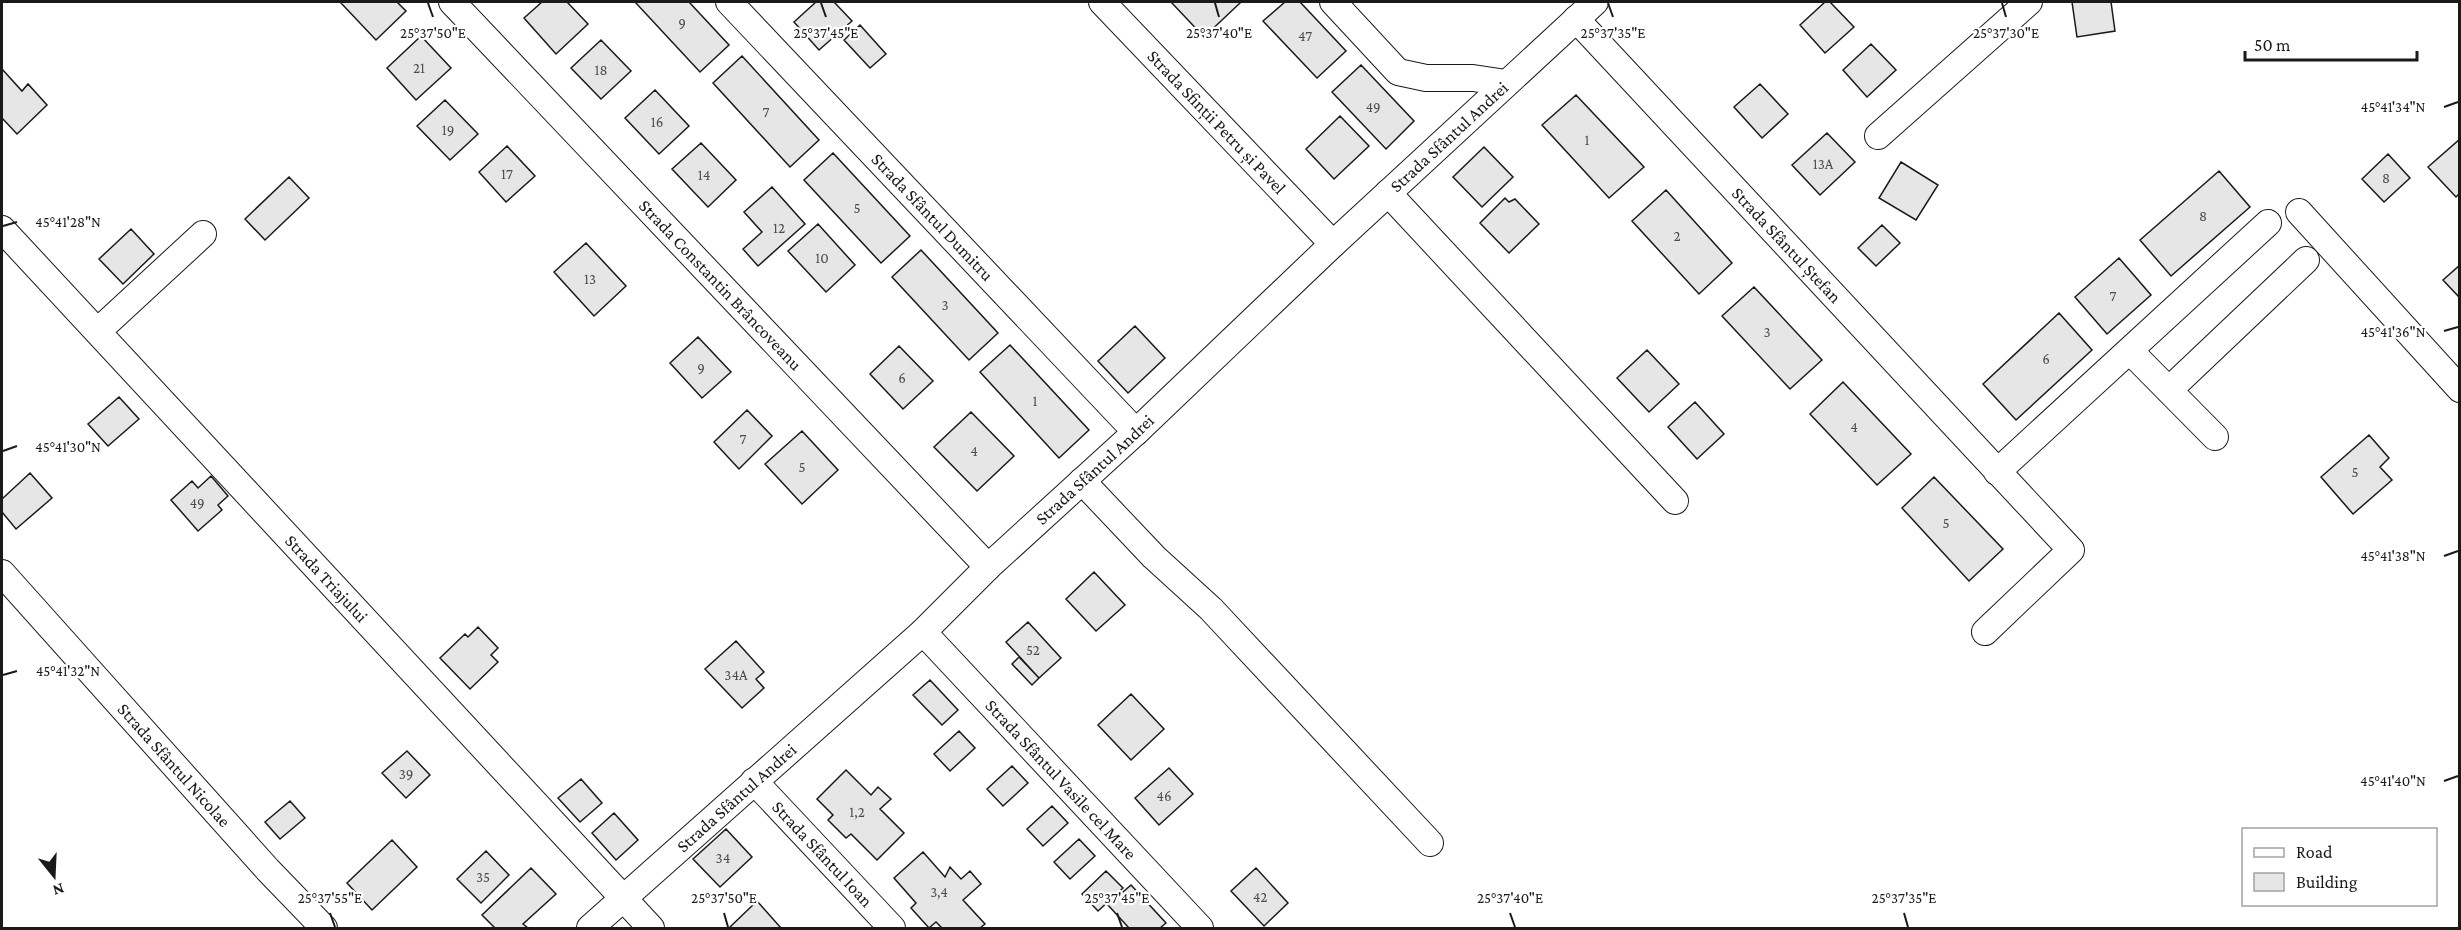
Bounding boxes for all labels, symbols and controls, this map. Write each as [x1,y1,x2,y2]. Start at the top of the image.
house number: 9 [678,15,686,31]
scale bar [2245,24,2418,62]
text: 25°37'50"E [400,25,466,41]
text: 25°37'45"E [794,25,858,41]
text: 25°37'40"E [1186,25,1252,41]
text: 25°37'35"E [1581,25,1645,41]
text: 25°37'30"E [1973,25,2039,41]
house number: 47 [1298,28,1312,44]
text: 50 m [2254,35,2291,55]
street label: Strada Sfinții Petru și Pavel [1143,46,1290,198]
house number: 21 [413,60,425,76]
house number: 18 [594,62,608,78]
street label: Strada Sfântul Andrei [1386,77,1512,196]
house number: 49 [1365,99,1381,115]
text: 45°41'34"N [2361,99,2426,115]
house number: 7 [763,104,770,120]
house number: 16 [651,114,663,130]
house number: 19 [442,122,454,138]
house number: 1 [1585,132,1590,148]
street label: Strada Sfântul Dumitru [867,149,998,285]
house number: 13A [1813,156,1834,172]
house number: 17 [501,166,513,182]
house number: 14 [698,167,710,183]
house number: 8 [2382,170,2390,186]
street label: Strada Sfântul Ștefan [1728,183,1846,307]
street label: Strada Constantin Brâncoveanu [635,195,806,375]
house number: 5 [853,200,861,216]
house number: 8 [2199,208,2207,224]
text: 45°41'28"N [35,214,101,230]
house number: 12 [773,220,785,236]
house number: 2 [1673,228,1681,244]
house number: 10 [815,250,829,266]
house number: 13 [584,271,596,287]
house number: 7 [2110,288,2117,304]
house number: 3 [941,297,949,313]
house number: 3 [1763,324,1771,340]
text: 45°41'36"N [2360,324,2426,340]
house number: 6 [2042,351,2050,367]
house number: 9 [697,360,705,376]
house number: 6 [898,370,906,386]
house number: 1 [1033,393,1038,409]
street label: Strada Sfântul Andrei [1031,410,1158,529]
house number: 4 [1850,419,1858,435]
house number: 7 [740,431,747,447]
text: 45°41'30"N [35,439,101,455]
house number: 4 [970,443,978,459]
house number: 5 [798,459,806,475]
house number: 5 [2351,464,2359,480]
house number: 49 [189,495,205,511]
house number: 5 [1942,515,1950,531]
street label: Strada Triajului [281,531,372,627]
text: 45°41'38"N [2360,548,2426,564]
house number: 52 [1026,642,1040,658]
text: 45°41'32"N [36,663,100,679]
house number: 34A [724,667,748,683]
street label: Strada Sfântul Vasile cel Mare [981,695,1141,864]
street label: Strada Sfântul Nicolae [114,699,235,831]
street label: Strada Sfântul Andrei [673,739,801,856]
house number: 39 [399,766,413,782]
text: 45°41'40"N [2360,773,2426,789]
house number: 46 [1156,788,1172,804]
street label: Strada Sfântul Ioan [768,797,877,911]
house number: 1,2 [849,804,865,820]
legend [2242,828,2437,906]
text: Road [2296,842,2333,862]
north arrow [24,846,84,906]
house number: 34 [716,850,730,866]
house number: 35 [476,869,490,885]
text: Building [2296,872,2358,892]
text: N [51,880,66,900]
house number: 3,4 [930,884,948,900]
house number: 42 [1253,889,1267,905]
text: 25°37'55"E [298,890,362,906]
text: 25°37'50"E [691,890,757,906]
text: 25°37'45"E [1085,890,1149,906]
text: 25°37'40"E [1477,890,1543,906]
text: 25°37'35"E [1872,890,1936,906]

